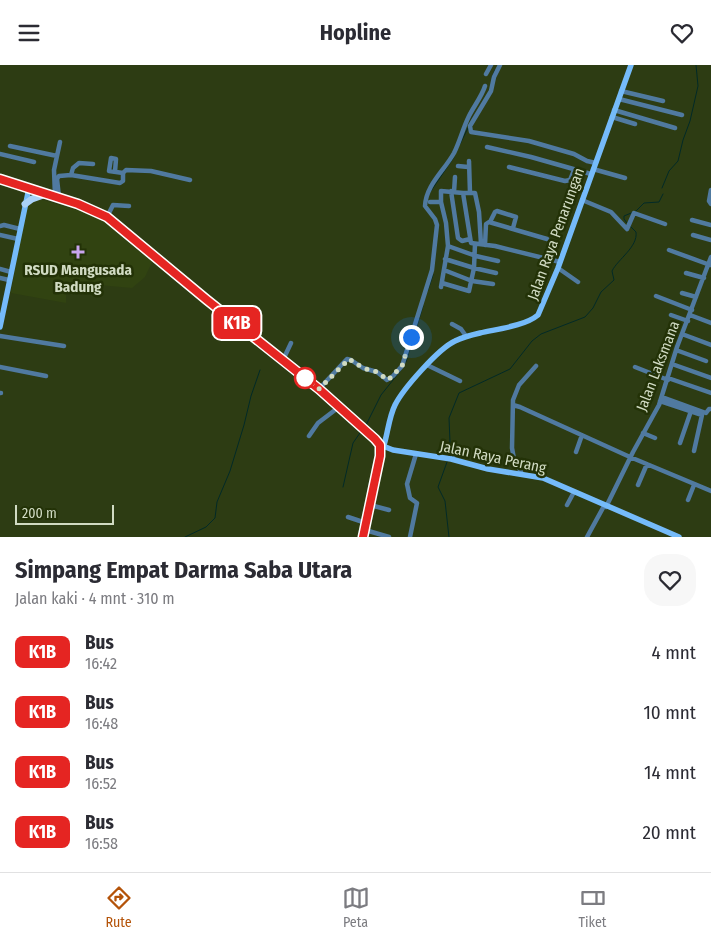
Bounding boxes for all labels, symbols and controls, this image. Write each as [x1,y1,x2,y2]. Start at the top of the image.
icon: menu [15,19,43,47]
text: Hopline [320,19,391,46]
icon: heart [668,19,696,47]
street label: Jalan Raya Penarungan [524,165,588,303]
marker: RSUD Mangusada Badung [71,245,85,259]
place label: RSUD Mangusada Badung [24,261,132,296]
line badge: K1B [208,307,266,339]
text: K1B [223,312,251,334]
street label: Jalan Laksmana [633,318,683,414]
your location [399,325,424,350]
unlabelled marker [294,367,316,389]
street label: Jalan Raya Perang [438,437,548,477]
scale bar [15,502,114,525]
text: 200 m [22,505,57,522]
button: heart [644,554,696,606]
text: Simpang Empat Darma Saba Utara [15,556,352,584]
text: Jalan kaki · 4 mnt · 310 m [15,589,175,608]
text: Bus [85,631,114,654]
text: K1B [29,641,56,663]
text: 4 mnt [652,641,696,664]
text: 16:42 [85,654,117,673]
text: Bus [85,691,114,714]
text: K1B [29,701,56,723]
text: 10 mnt [643,701,696,724]
text: 16:48 [85,714,118,733]
text: Bus [85,751,114,774]
text: K1B [29,761,56,783]
text: 14 mnt [644,761,696,784]
text: 16:52 [85,774,117,793]
text: Bus [85,811,114,834]
text: K1B [29,821,56,843]
text: 20 mnt [642,821,696,844]
text: 16:58 [85,834,118,853]
tab: Rute [105,884,133,931]
tab: Peta [342,884,370,931]
tab: Tiket [579,884,607,931]

